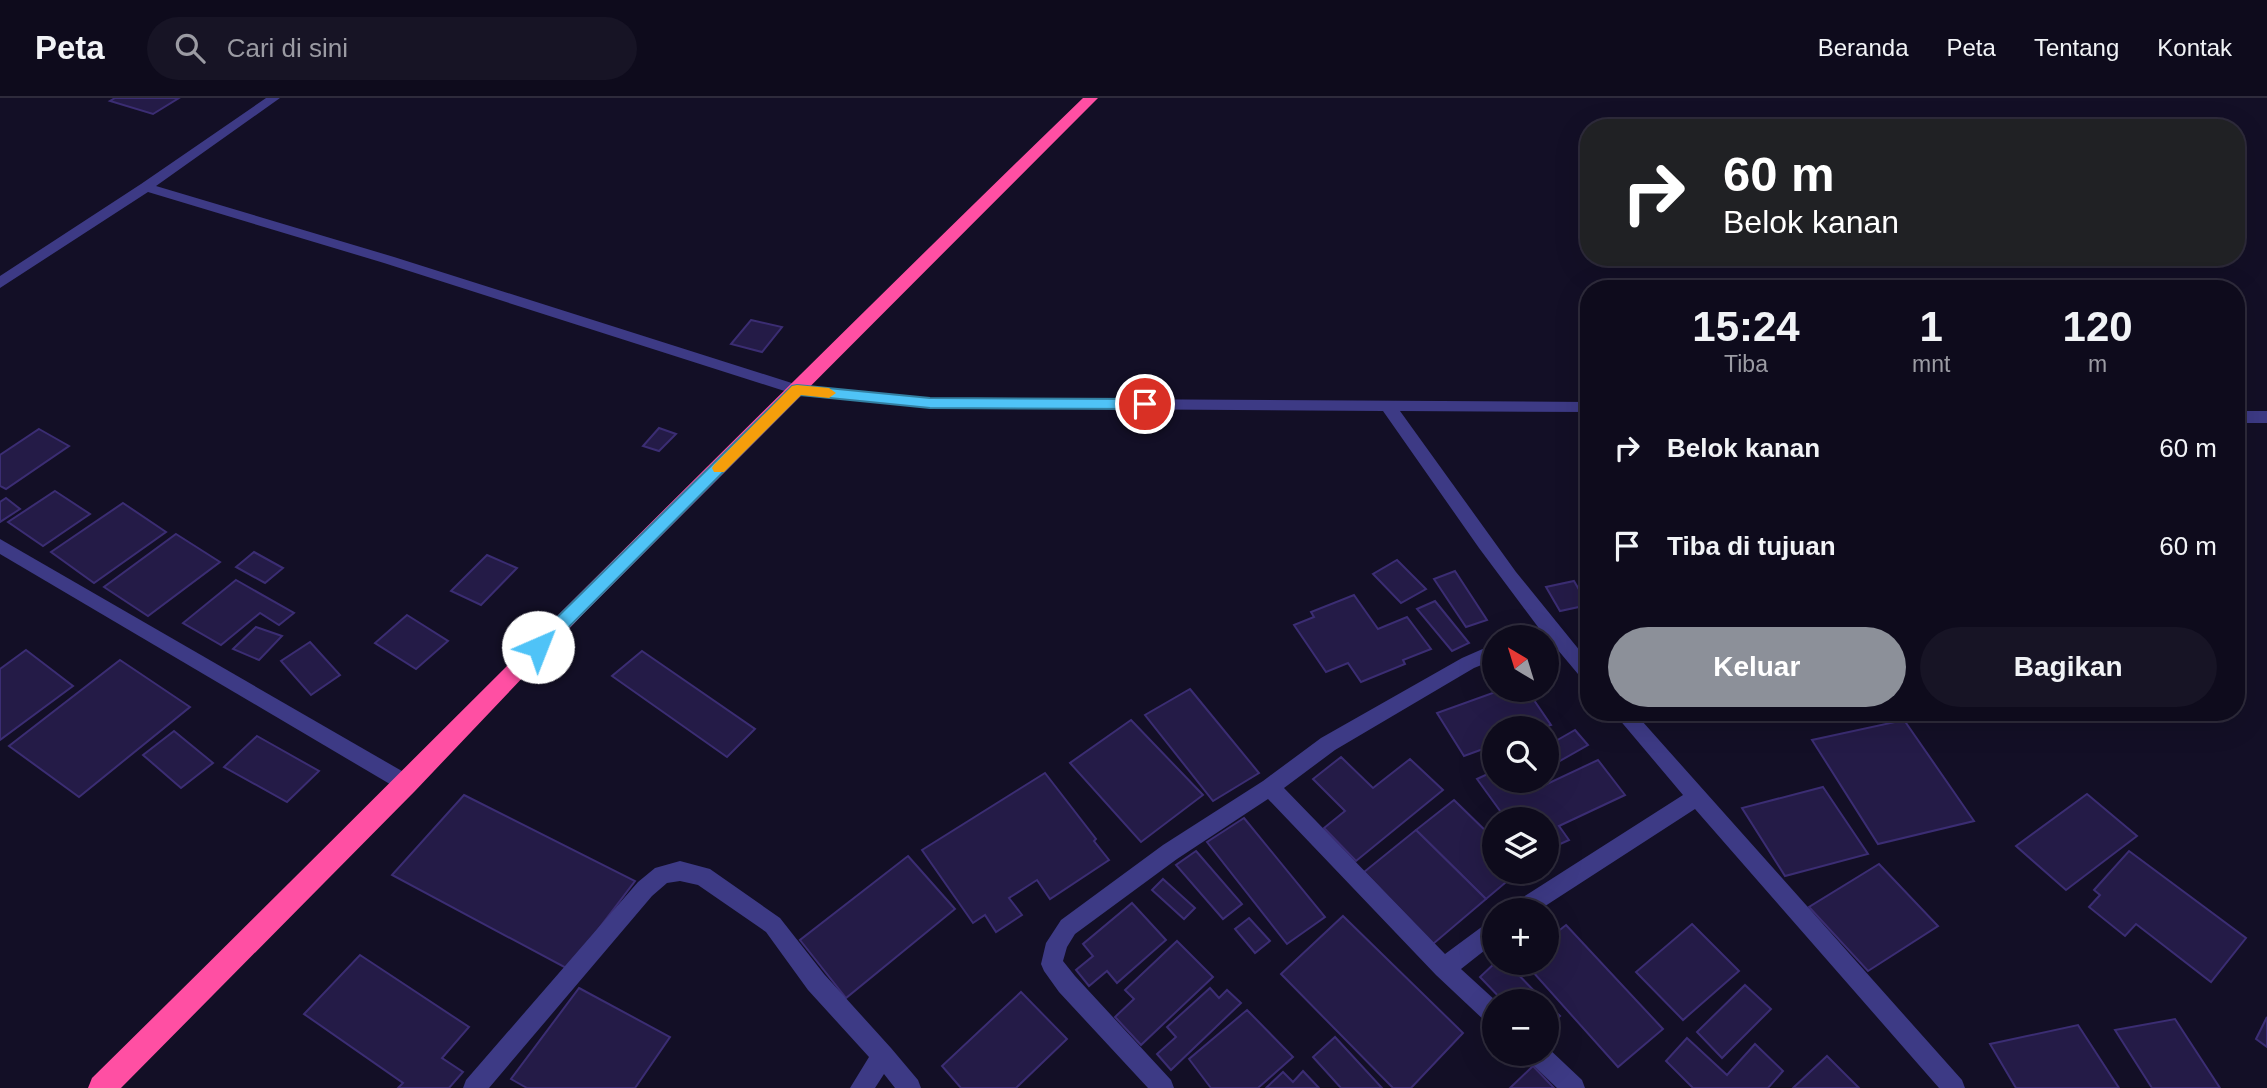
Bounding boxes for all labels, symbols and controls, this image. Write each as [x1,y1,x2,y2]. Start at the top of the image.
search box [147,17,637,80]
text: Peta [35,29,105,66]
icon: search [171,29,209,67]
text: Cari di sini [227,33,348,63]
text: Beranda [1818,34,1909,61]
text: Peta [1947,34,1996,61]
text: Tentang [2034,34,2119,61]
text: Kontak [2157,34,2232,61]
icon: right [1608,147,1699,238]
text: 60 m [1723,147,1835,201]
text: Belok kanan [1723,204,1899,240]
text: 15:24 [1692,303,1800,350]
text: 1 [1919,303,1943,350]
text: 120 [2063,303,2133,350]
text: Tiba [1724,351,1768,377]
text: mnt [1912,351,1950,377]
text: m [2088,351,2107,377]
pin [1115,374,1175,434]
icon: arrive [1126,385,1164,423]
icon: right [1608,429,1646,467]
text: Belok kanan [1667,433,1820,463]
text: 60 m [2159,433,2217,463]
icon: arrive [1608,527,1646,565]
text: Tiba di tujuan [1667,531,1836,561]
text: 60 m [2159,531,2217,561]
position arrow [501,610,575,684]
north arrow [1482,625,1559,702]
map controls [1482,625,1559,1066]
button: Keluar [1608,627,1906,707]
button: Bagikan [1920,627,2217,707]
button: search [1482,716,1559,793]
button: layers [1482,807,1559,884]
button: + [1482,898,1559,975]
button: − [1482,989,1559,1066]

